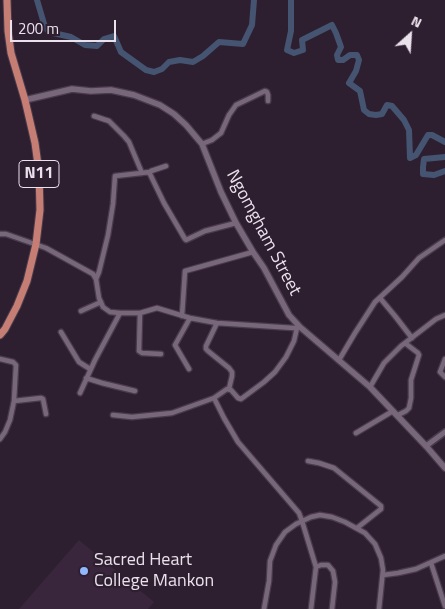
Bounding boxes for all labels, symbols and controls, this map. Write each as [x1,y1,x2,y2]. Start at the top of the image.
scale bar [12,10,119,42]
north arrow [385,10,435,60]
text: N [408,10,426,33]
text: 200 m [18,17,59,40]
road number: N11 [19,160,59,188]
street label: Ngomgham Street [221,167,305,299]
place label: Sacred Heart College Mankon [94,550,214,592]
marker: Sacred Heart College Mankon [78,565,90,577]

